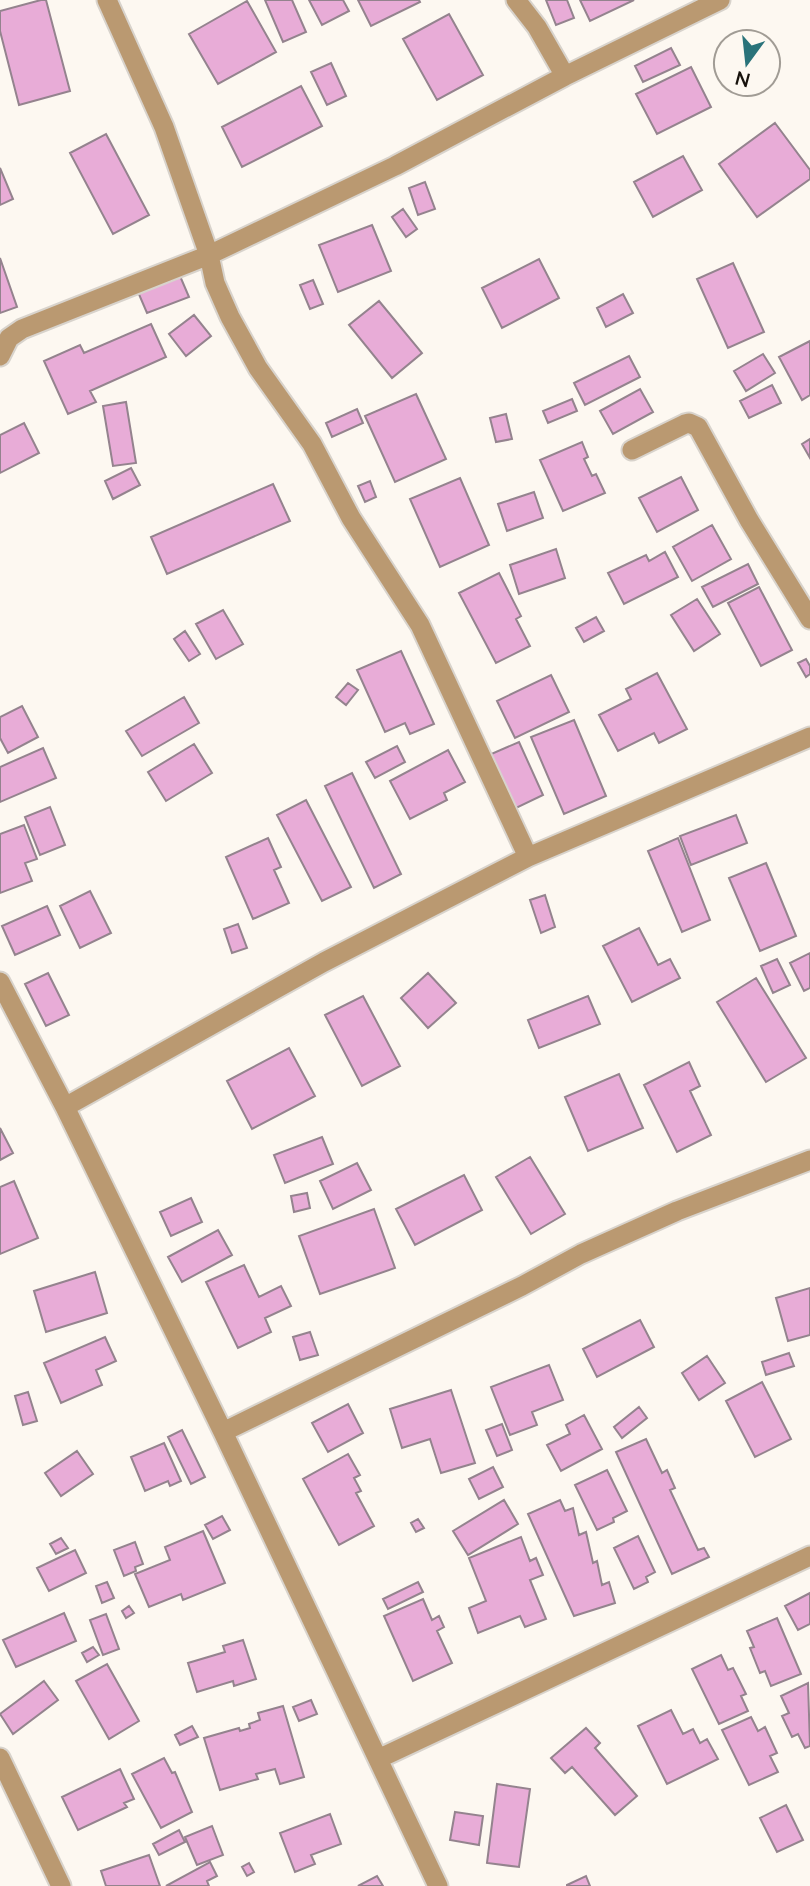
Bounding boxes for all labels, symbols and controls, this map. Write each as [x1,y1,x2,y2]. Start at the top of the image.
north arrow [712,28,782,98]
text: N [732,67,753,93]

